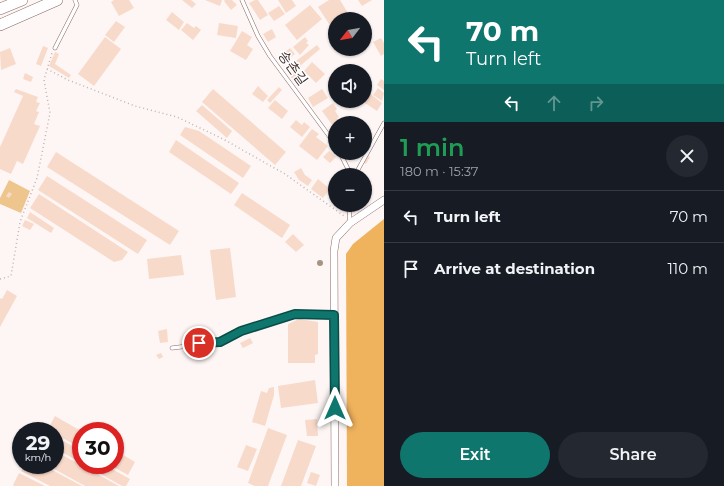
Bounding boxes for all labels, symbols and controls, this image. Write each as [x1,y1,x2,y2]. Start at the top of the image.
north arrow [328,12,372,56]
map controls [328,12,372,212]
text: 70 m [466,14,539,48]
icon: left [400,16,452,68]
street label: 송촌길 [274,47,312,89]
text: Turn left [466,48,541,70]
button: sound [328,64,372,108]
icon: left [501,92,523,114]
icon: ahead [543,92,565,114]
icon: right [585,92,607,114]
button: + [328,116,372,160]
text: 1 min [400,133,464,162]
button: close [666,135,708,177]
text: 180 m · 15:37 [400,163,479,179]
button: − [328,168,372,212]
icon: left [400,206,422,228]
text: Turn left [434,207,501,226]
text: 70 m [670,207,708,226]
icon: arrive [400,258,422,280]
text: Arrive at destination [434,259,595,278]
text: 110 m [667,259,708,278]
pin [182,326,216,360]
icon: arrive [188,332,210,354]
position arrow [314,387,356,429]
speed limit sign: 30 [72,422,124,474]
text: 29 [26,431,50,455]
button: Exit [400,432,550,478]
button: Share [558,432,708,478]
text: km/h [25,451,51,464]

